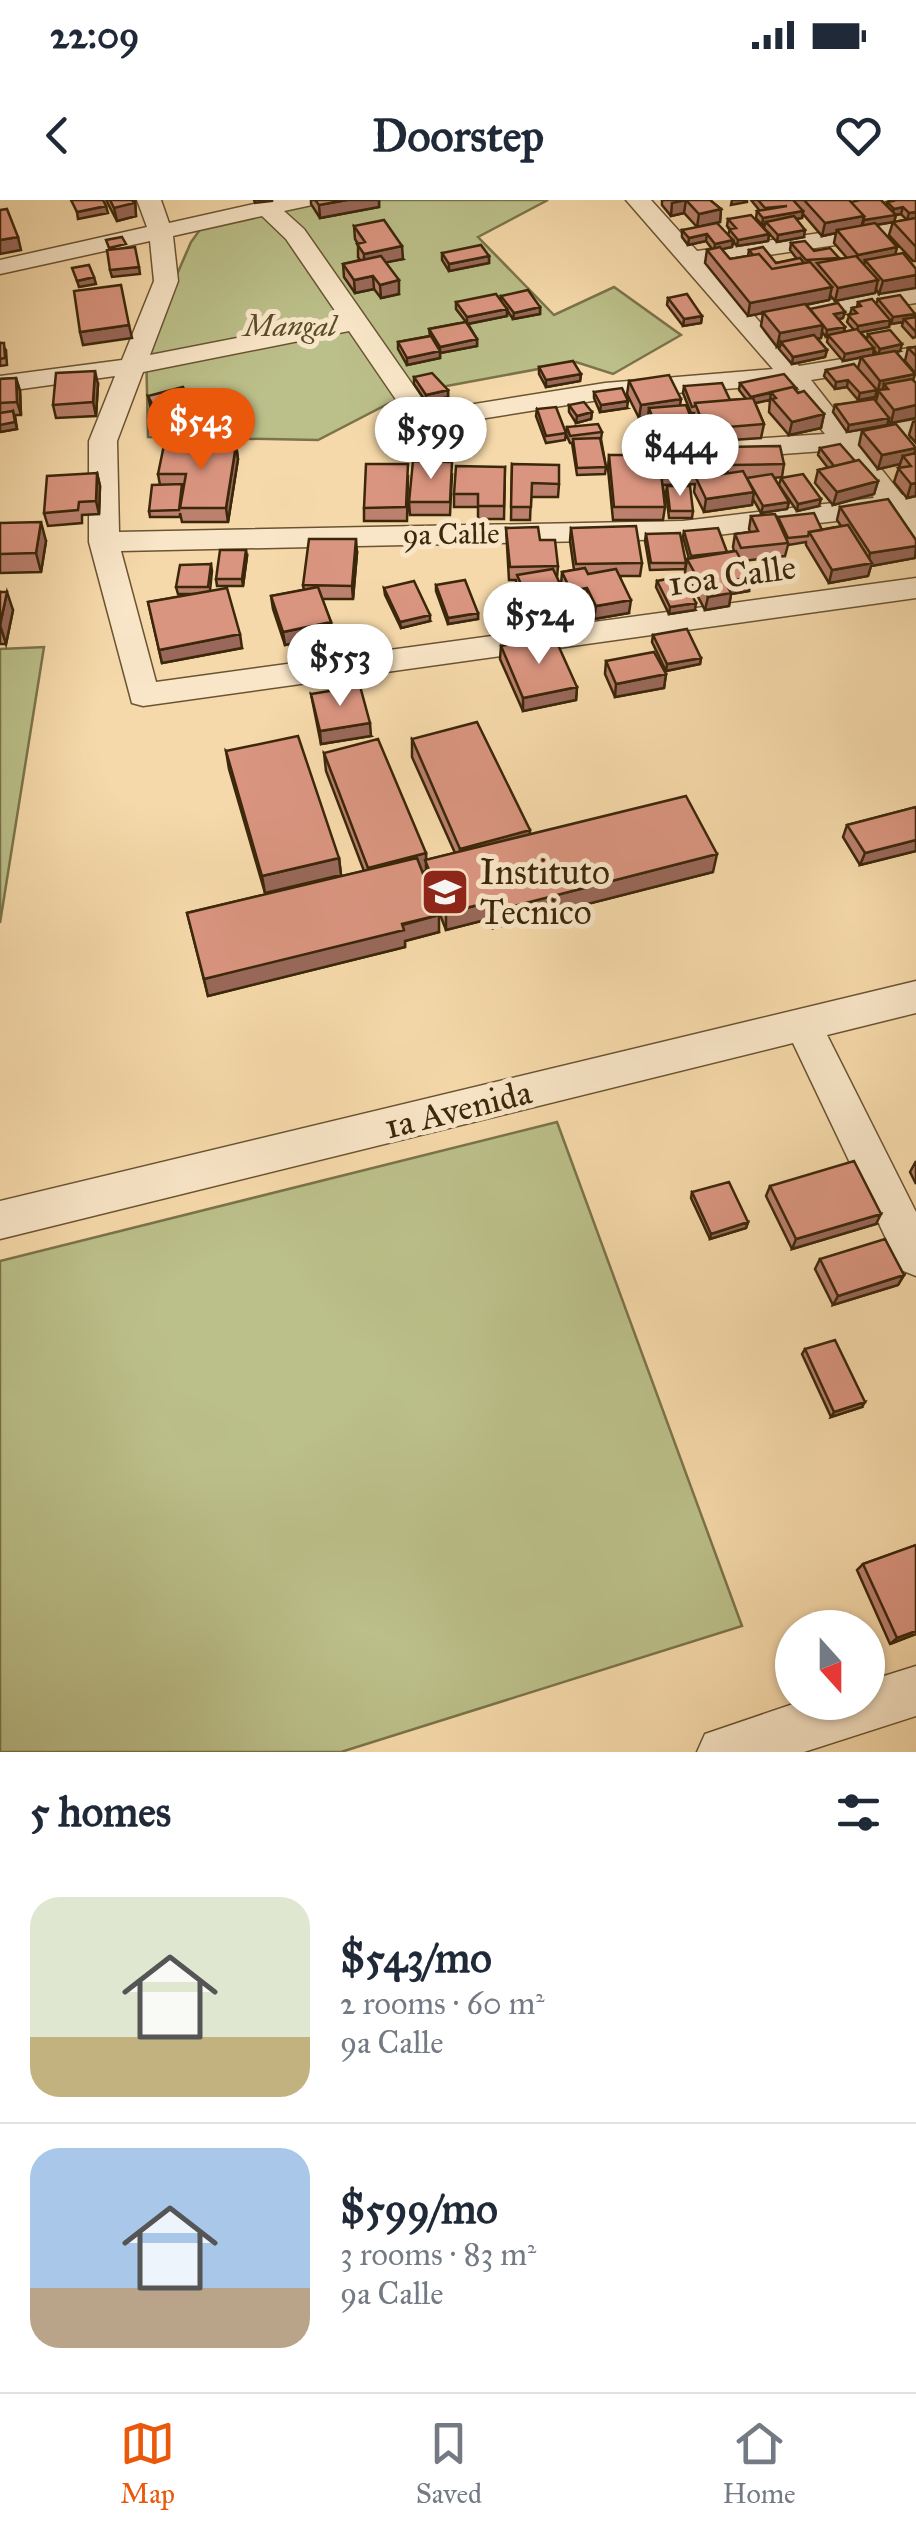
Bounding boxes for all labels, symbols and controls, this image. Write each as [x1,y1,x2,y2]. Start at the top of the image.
text: 22:09 [50,12,139,58]
icon: back [30,108,85,163]
text: Doorstep [372,108,544,163]
icon: heart [831,108,886,163]
park label: Mangal [241,308,339,344]
pin: $543 [142,388,260,473]
pin: $599 [372,397,490,482]
text: $543 [169,401,233,440]
text: $599 [397,410,465,449]
pin: $444 [621,414,739,499]
text: $444 [644,427,716,466]
street label: 9a Calle [402,515,500,554]
street label: 10a Calle [665,545,799,606]
pin: $524 [480,582,598,667]
text: $524 [505,595,573,634]
pin: $553 [281,624,399,709]
text: $553 [309,637,371,676]
place label: Instituto Tecnico [480,851,610,934]
school or university icon: Instituto Tecnico [419,866,471,918]
street label: 1a Avenida [380,1070,536,1148]
north arrow [775,1610,885,1720]
map controls [775,1610,885,1720]
icon: filters [831,1785,886,1840]
text: 5 homes [30,1786,171,1838]
text: $543/mo [340,1932,492,1984]
icon: home [110,1937,230,2057]
text: 2 rooms · 60 m² [340,1984,545,2023]
text: 9a Calle [340,2023,443,2062]
text: $599/mo [340,2183,498,2235]
icon: home [110,2188,230,2308]
text: 3 rooms · 83 m² [340,2235,536,2274]
text: 9a Calle [340,2274,443,2313]
tab: Map [120,2416,175,2511]
tab: Saved [416,2416,482,2511]
tab: Home [723,2416,796,2511]

